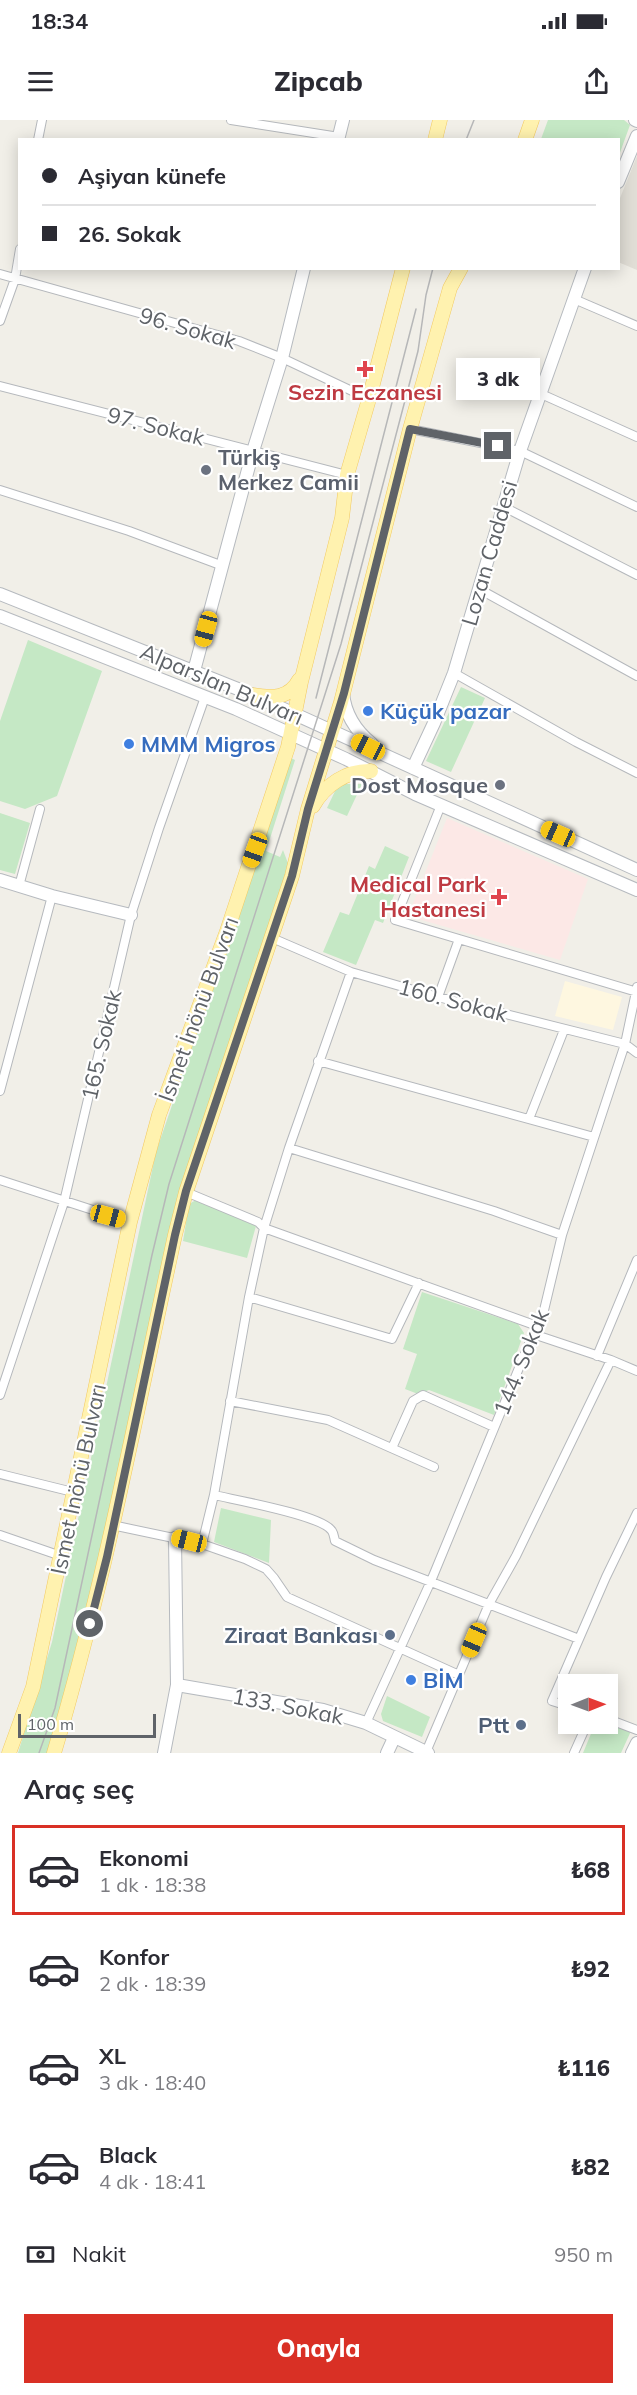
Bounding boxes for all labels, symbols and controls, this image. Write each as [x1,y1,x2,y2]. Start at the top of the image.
text: 18:34 [30,7,88,35]
text: Zipcab [274,64,363,98]
icon: menu [24,65,57,98]
icon: share [580,65,613,98]
text: Aşiyan künefe [78,162,226,190]
text: 26. Sokak [78,220,181,248]
street label: 96. Sokak [136,301,240,355]
callout: 3 dk [456,359,540,401]
marker: Sezin Eczanesi [358,362,372,376]
text: 3 dk [477,366,519,391]
place label: Sezin Eczanesi [288,378,442,406]
street label: 97. Sokak [104,400,208,452]
route end [484,432,511,459]
place label: Türkiş Merkez Camii [218,443,359,496]
marker: Türkiş Merkez Camii [199,463,213,477]
street label: Lozan Caddesi [455,477,523,629]
car [193,609,219,649]
street label: Alparslan Bulvarı [136,637,308,731]
place label: Küçük pazar [380,697,511,725]
marker: Küçük pazar [361,704,375,718]
place label: MMM Migros [141,730,276,758]
car [348,731,388,763]
marker: MMM Migros [122,737,136,751]
place label: Dost Mosque [351,771,488,799]
marker: Dost Mosque [493,778,507,792]
car [538,818,578,850]
car [240,830,270,870]
place label: Medical Park Hastanesi [350,870,487,923]
marker: Medical Park Hastanesi [490,888,508,906]
street label: İsmet İnönü Bulvarı [152,913,244,1105]
street label: 160. Sokak [395,972,512,1028]
street label: 165. Sokak [75,986,127,1103]
car [88,1203,128,1229]
street label: 144. Sokak [487,1304,555,1419]
street label: İsmet İnönü Bulvarı [44,1381,112,1577]
car [169,1528,209,1554]
route start [76,1610,103,1637]
car [459,1620,489,1660]
place label: Ziraat Bankası [224,1621,378,1649]
marker: Ziraat Bankası [383,1628,397,1642]
place label: BİM [423,1666,464,1694]
marker: BİM [404,1673,418,1687]
north arrow [558,1674,618,1734]
map controls [558,1674,618,1734]
street label: 133. Sokak [230,1682,346,1731]
scale bar [18,1711,156,1738]
place label: Ptt [478,1711,509,1739]
text: 100 m [27,1714,74,1734]
marker: Ptt [514,1718,528,1732]
text: Araç seç [24,1772,134,1806]
icon: car [27,1843,81,1897]
text: Ekonomi [99,1844,189,1872]
text: ₺68 [570,1856,610,1884]
text: 1 dk · 18:38 [99,1872,206,1897]
icon: car [27,1942,81,1996]
text: Konfor [99,1943,169,1971]
text: ₺92 [570,1955,610,1983]
text: 2 dk · 18:39 [99,1971,206,1996]
icon: car [27,2041,81,2095]
text: XL [99,2042,126,2070]
text: ₺116 [557,2054,610,2082]
text: 3 dk · 18:40 [99,2070,206,2095]
icon: car [27,2140,81,2194]
text: Black [99,2141,157,2169]
text: ₺82 [570,2153,610,2181]
text: 4 dk · 18:41 [99,2169,206,2194]
icon: cash [24,2238,57,2271]
text: Nakit [72,2240,126,2268]
text: 950 m [554,2242,613,2267]
button: Onayla [24,2314,613,2383]

